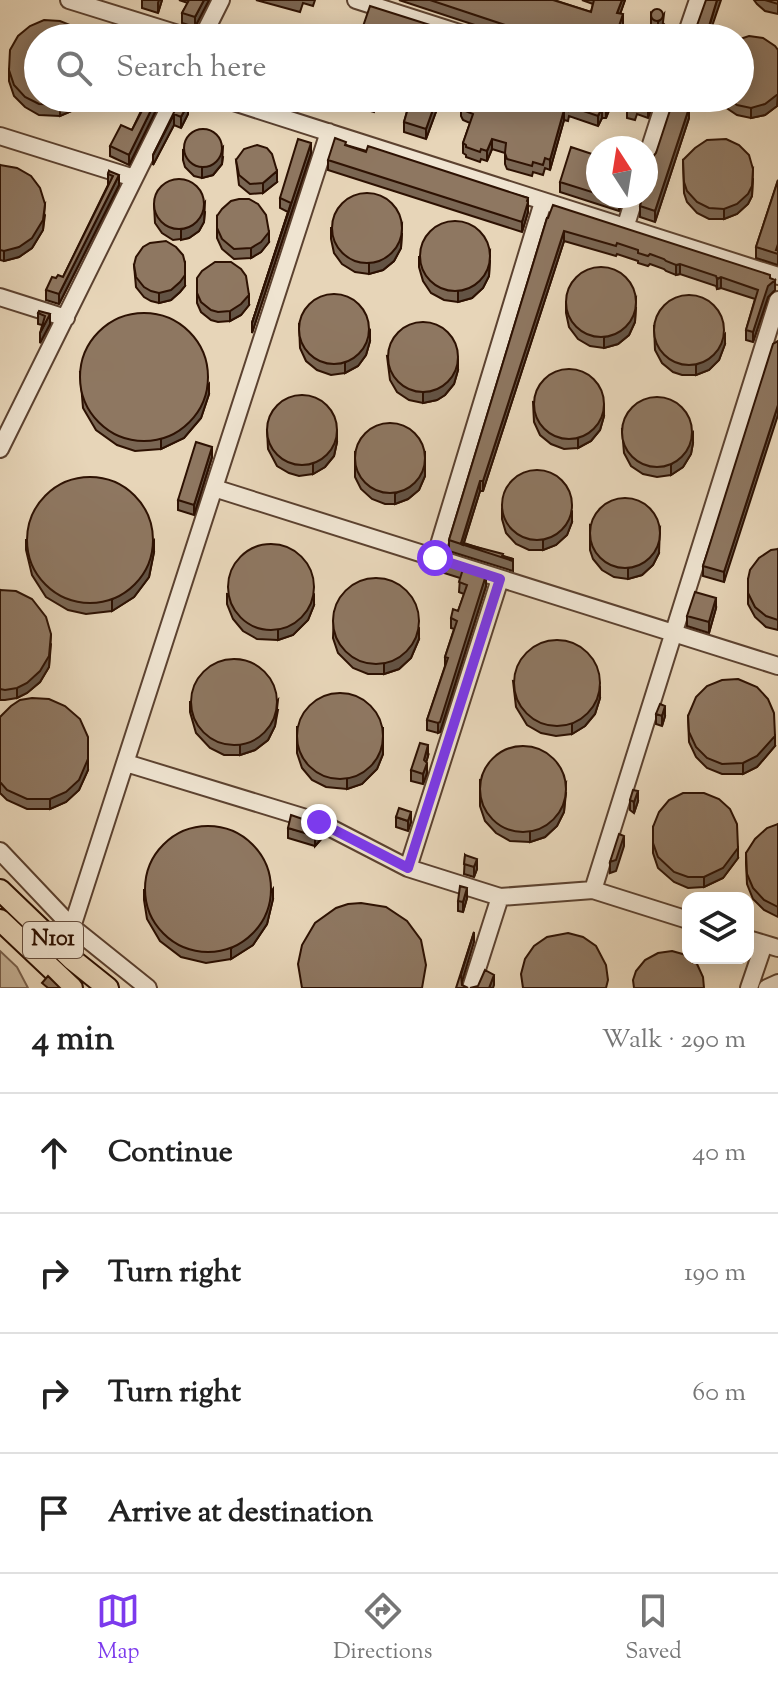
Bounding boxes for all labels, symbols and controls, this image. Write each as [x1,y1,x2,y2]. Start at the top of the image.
search box [24,24,754,112]
icon: search [52,46,96,90]
text: Search here [116,47,266,90]
north arrow [586,136,658,208]
route start [417,540,453,576]
route end [301,804,337,840]
map controls [682,892,754,964]
button: layers [682,892,754,964]
road number: N101 [23,922,83,958]
text: 4 min [32,1016,114,1065]
text: Walk · 290 m [602,1022,746,1059]
icon: ahead [32,1131,76,1175]
text: Continue [108,1132,233,1175]
text: 40 m [692,1135,746,1172]
icon: right [32,1251,76,1295]
text: Turn right [108,1252,241,1295]
text: 190 m [684,1255,746,1292]
icon: right [32,1371,76,1415]
text: Turn right [108,1372,241,1415]
text: 60 m [692,1375,746,1412]
icon: arrive [32,1491,76,1535]
text: Arrive at destination [108,1492,373,1535]
tab: Map [96,1589,140,1669]
tab: Directions [333,1589,432,1669]
tab: Saved [625,1589,682,1669]

